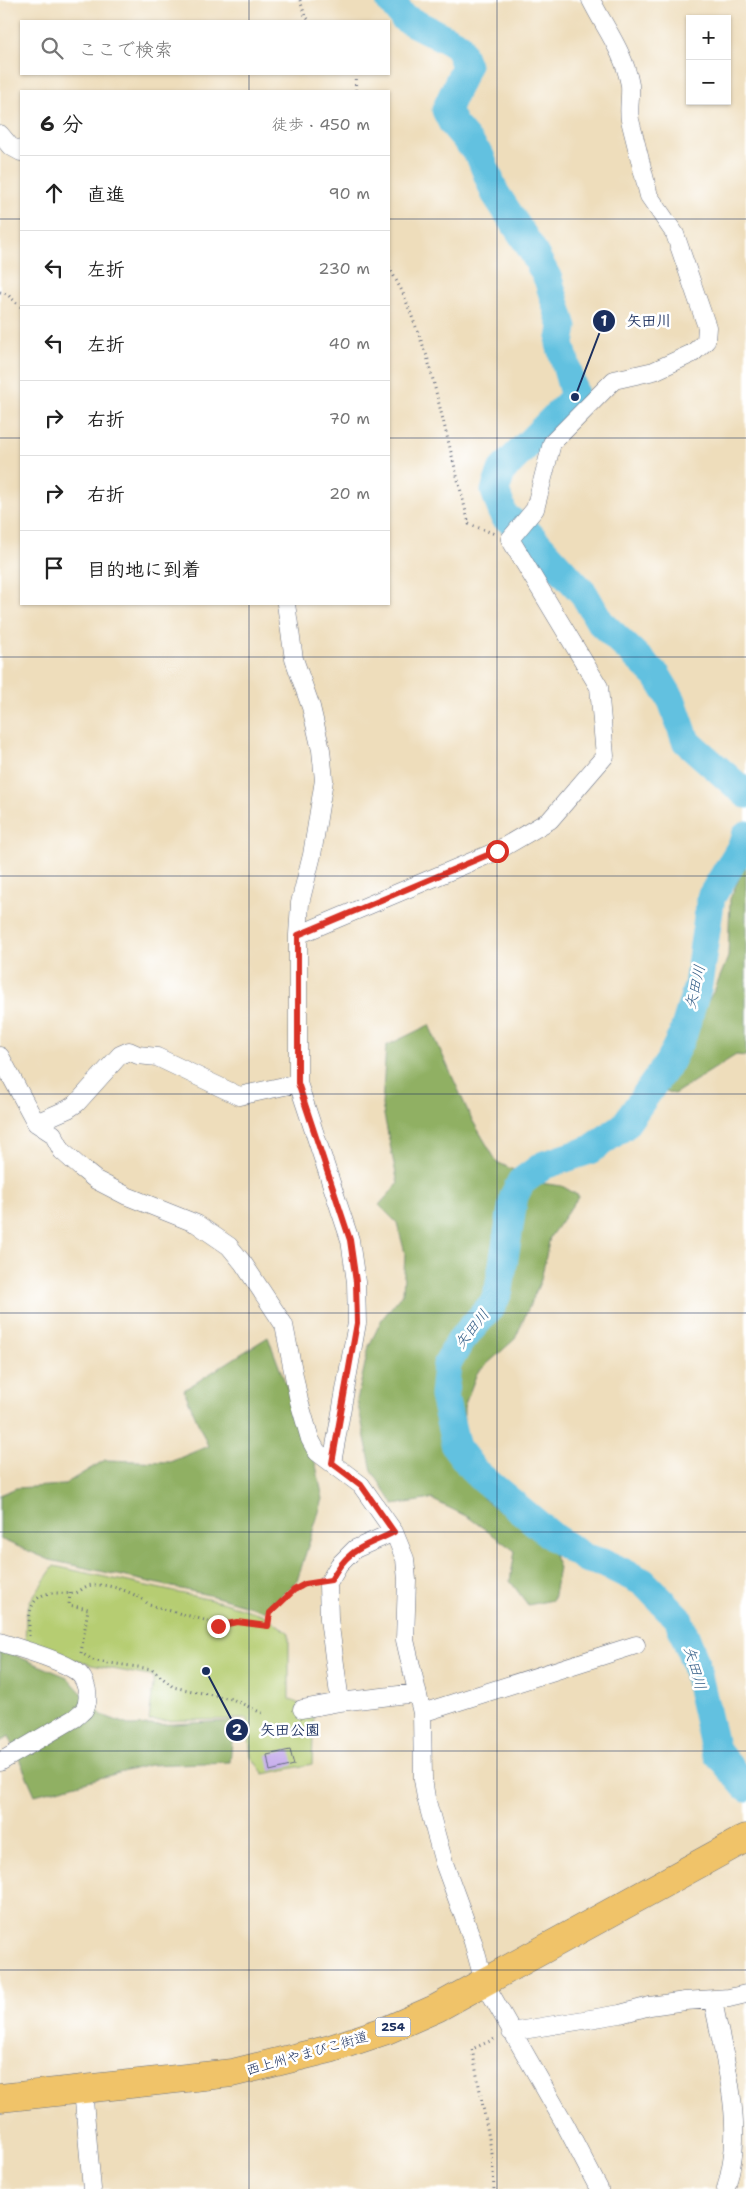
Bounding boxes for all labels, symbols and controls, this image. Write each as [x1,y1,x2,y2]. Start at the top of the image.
map controls [686,15,731,105]
button: + [686,15,731,60]
search box [20,20,390,75]
icon: search [38,34,66,62]
text: ここで検索 [78,37,173,62]
button: − [686,60,731,105]
text: 6 分 [40,110,83,138]
text: 徒歩 · 450 m [272,114,370,135]
icon: ahead [40,179,68,207]
text: 直進 [87,182,125,207]
text: 90 m [329,183,370,204]
icon: left [40,254,68,282]
text: 左折 [87,257,125,282]
text: 230 m [318,258,370,279]
callout: 矢田川 [592,306,682,336]
text: 1 [601,311,608,331]
text: 矢田川 [626,311,672,331]
icon: left [40,329,68,357]
text: 左折 [87,332,125,357]
text: 40 m [328,333,370,354]
icon: right [40,404,68,432]
text: 右折 [87,407,125,432]
text: 70 m [329,408,370,429]
icon: right [40,479,68,507]
text: 右折 [87,482,125,507]
text: 20 m [329,483,370,504]
icon: arrive [40,554,68,582]
text: 目的地に到着 [87,557,201,582]
route start [486,840,509,863]
water label: 矢田川 [680,963,710,1011]
water label: 矢田川 [450,1305,494,1353]
route end [207,1615,230,1638]
water label: 矢田川 [679,1644,711,1692]
callout: 矢田公園 [225,1715,330,1745]
text: 2 [232,1720,243,1740]
text: 矢田公園 [260,1720,320,1740]
road number: 254 [376,2018,410,2036]
street label: 西上州やまびこ街道 [244,2027,370,2079]

